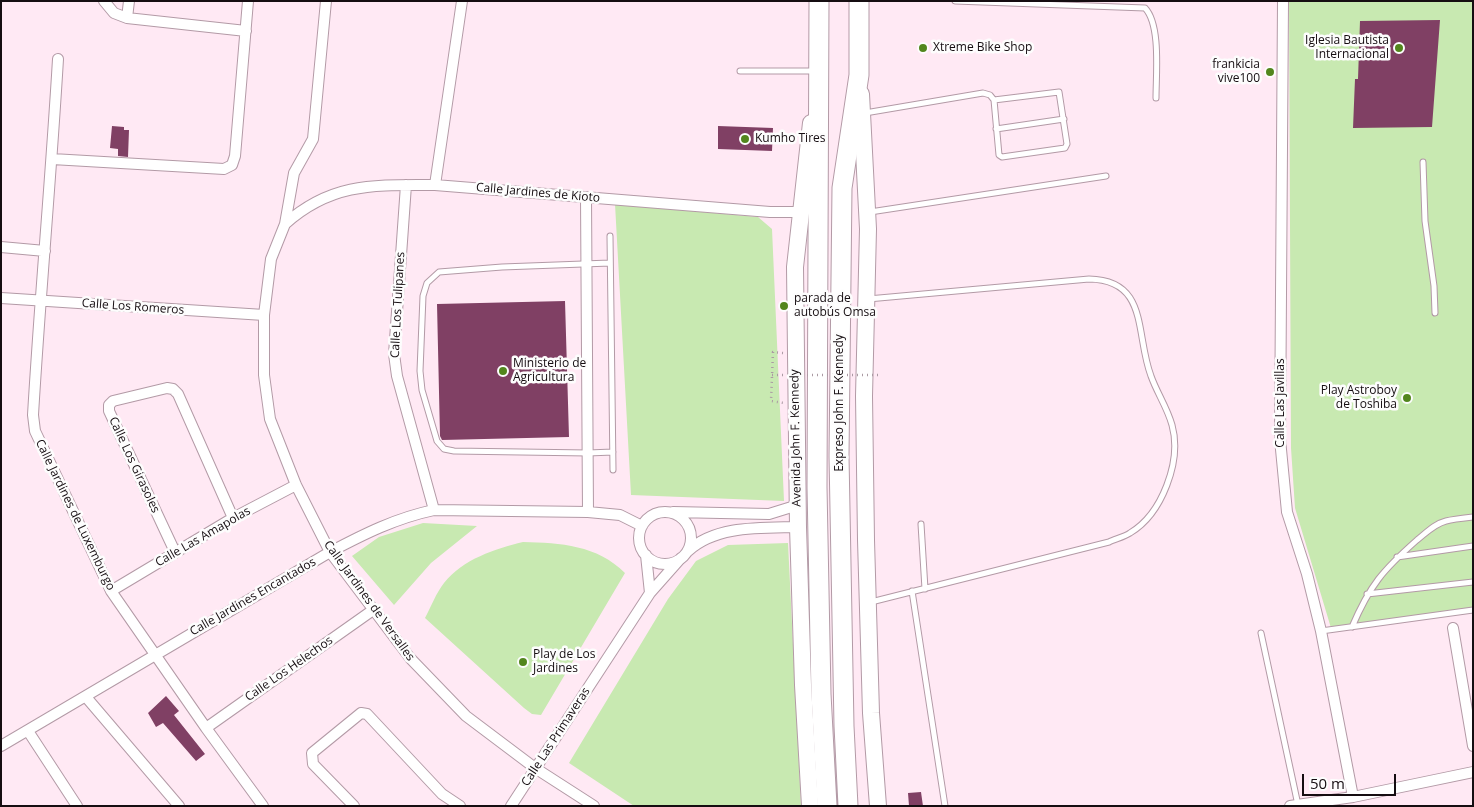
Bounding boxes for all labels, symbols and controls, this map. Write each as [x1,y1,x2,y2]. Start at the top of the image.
place label: Iglesia Bautista Internacional [1305,34,1389,62]
place label: Xtreme Bike Shop [933,41,1032,55]
marker: Xtreme Bike Shop [917,42,929,54]
marker: Iglesia Bautista Internacional [1393,42,1405,54]
place label: frankicia vive100 [1212,58,1260,86]
marker: frankicia vive100 [1264,66,1276,78]
place label: Kumho Tires [755,132,826,146]
marker: Kumho Tires [739,133,751,145]
street label: Calle Jardines de Kioto [475,180,601,206]
street label: Calle Los Tulipanes [388,252,408,358]
place label: parada de autobús Omsa [794,292,876,320]
street label: Calle Los Romeros [81,296,185,318]
marker: parada de autobús Omsa [778,300,790,312]
street label: Expreso John F. Kennedy [833,334,847,472]
place label: Ministerio de Agricultura [513,357,586,385]
street label: Calle Las Javillas [1274,358,1288,448]
marker: Ministerio de Agricultura [497,365,509,377]
street label: Avenida John F. Kennedy [788,369,804,507]
place label: Play Astroboy de Toshiba [1321,384,1397,412]
marker: Play Astroboy de Toshiba [1401,392,1413,404]
street label: Calle Los Girasoles [105,415,163,515]
street label: Calle Jardines de Luxemburgo [32,437,118,593]
street label: Calle Las Amapolas [153,504,253,570]
street label: Calle Jardines de Versalles [321,538,417,664]
street label: Calle Jardines Encantados [187,555,319,639]
street label: Calle Los Helechos [242,633,336,705]
place label: Play de Los Jardines [533,648,595,676]
marker: Play de Los Jardines [517,656,529,668]
street label: Calle Las Primaveras [519,685,593,789]
scale bar [1304,764,1398,796]
text: 50 m [1310,773,1345,793]

